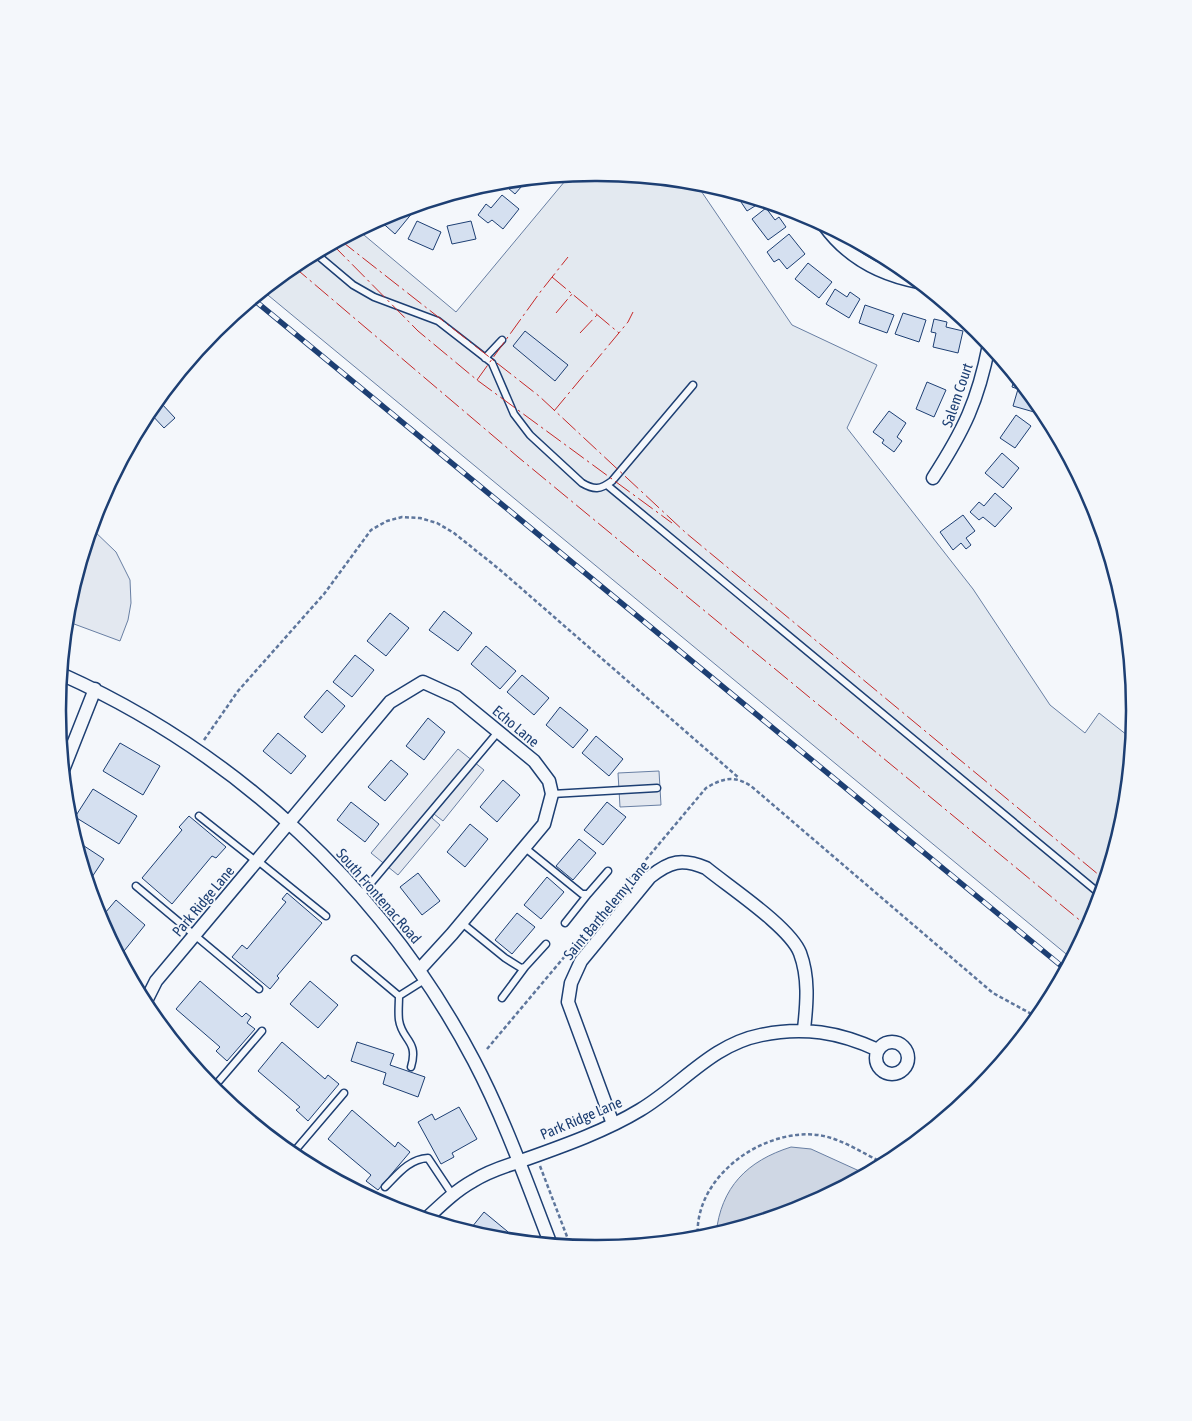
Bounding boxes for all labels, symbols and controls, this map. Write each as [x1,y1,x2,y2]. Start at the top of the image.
street label: Salem Court [938,361,976,429]
street label: Echo Lane [489,702,543,750]
street label: South Frontenac Road [333,845,425,947]
street label: Saint Barthelemy Lane [560,857,652,963]
street label: Park Ridge Lane [169,862,238,940]
street label: Park Ridge Lane [538,1093,625,1143]

